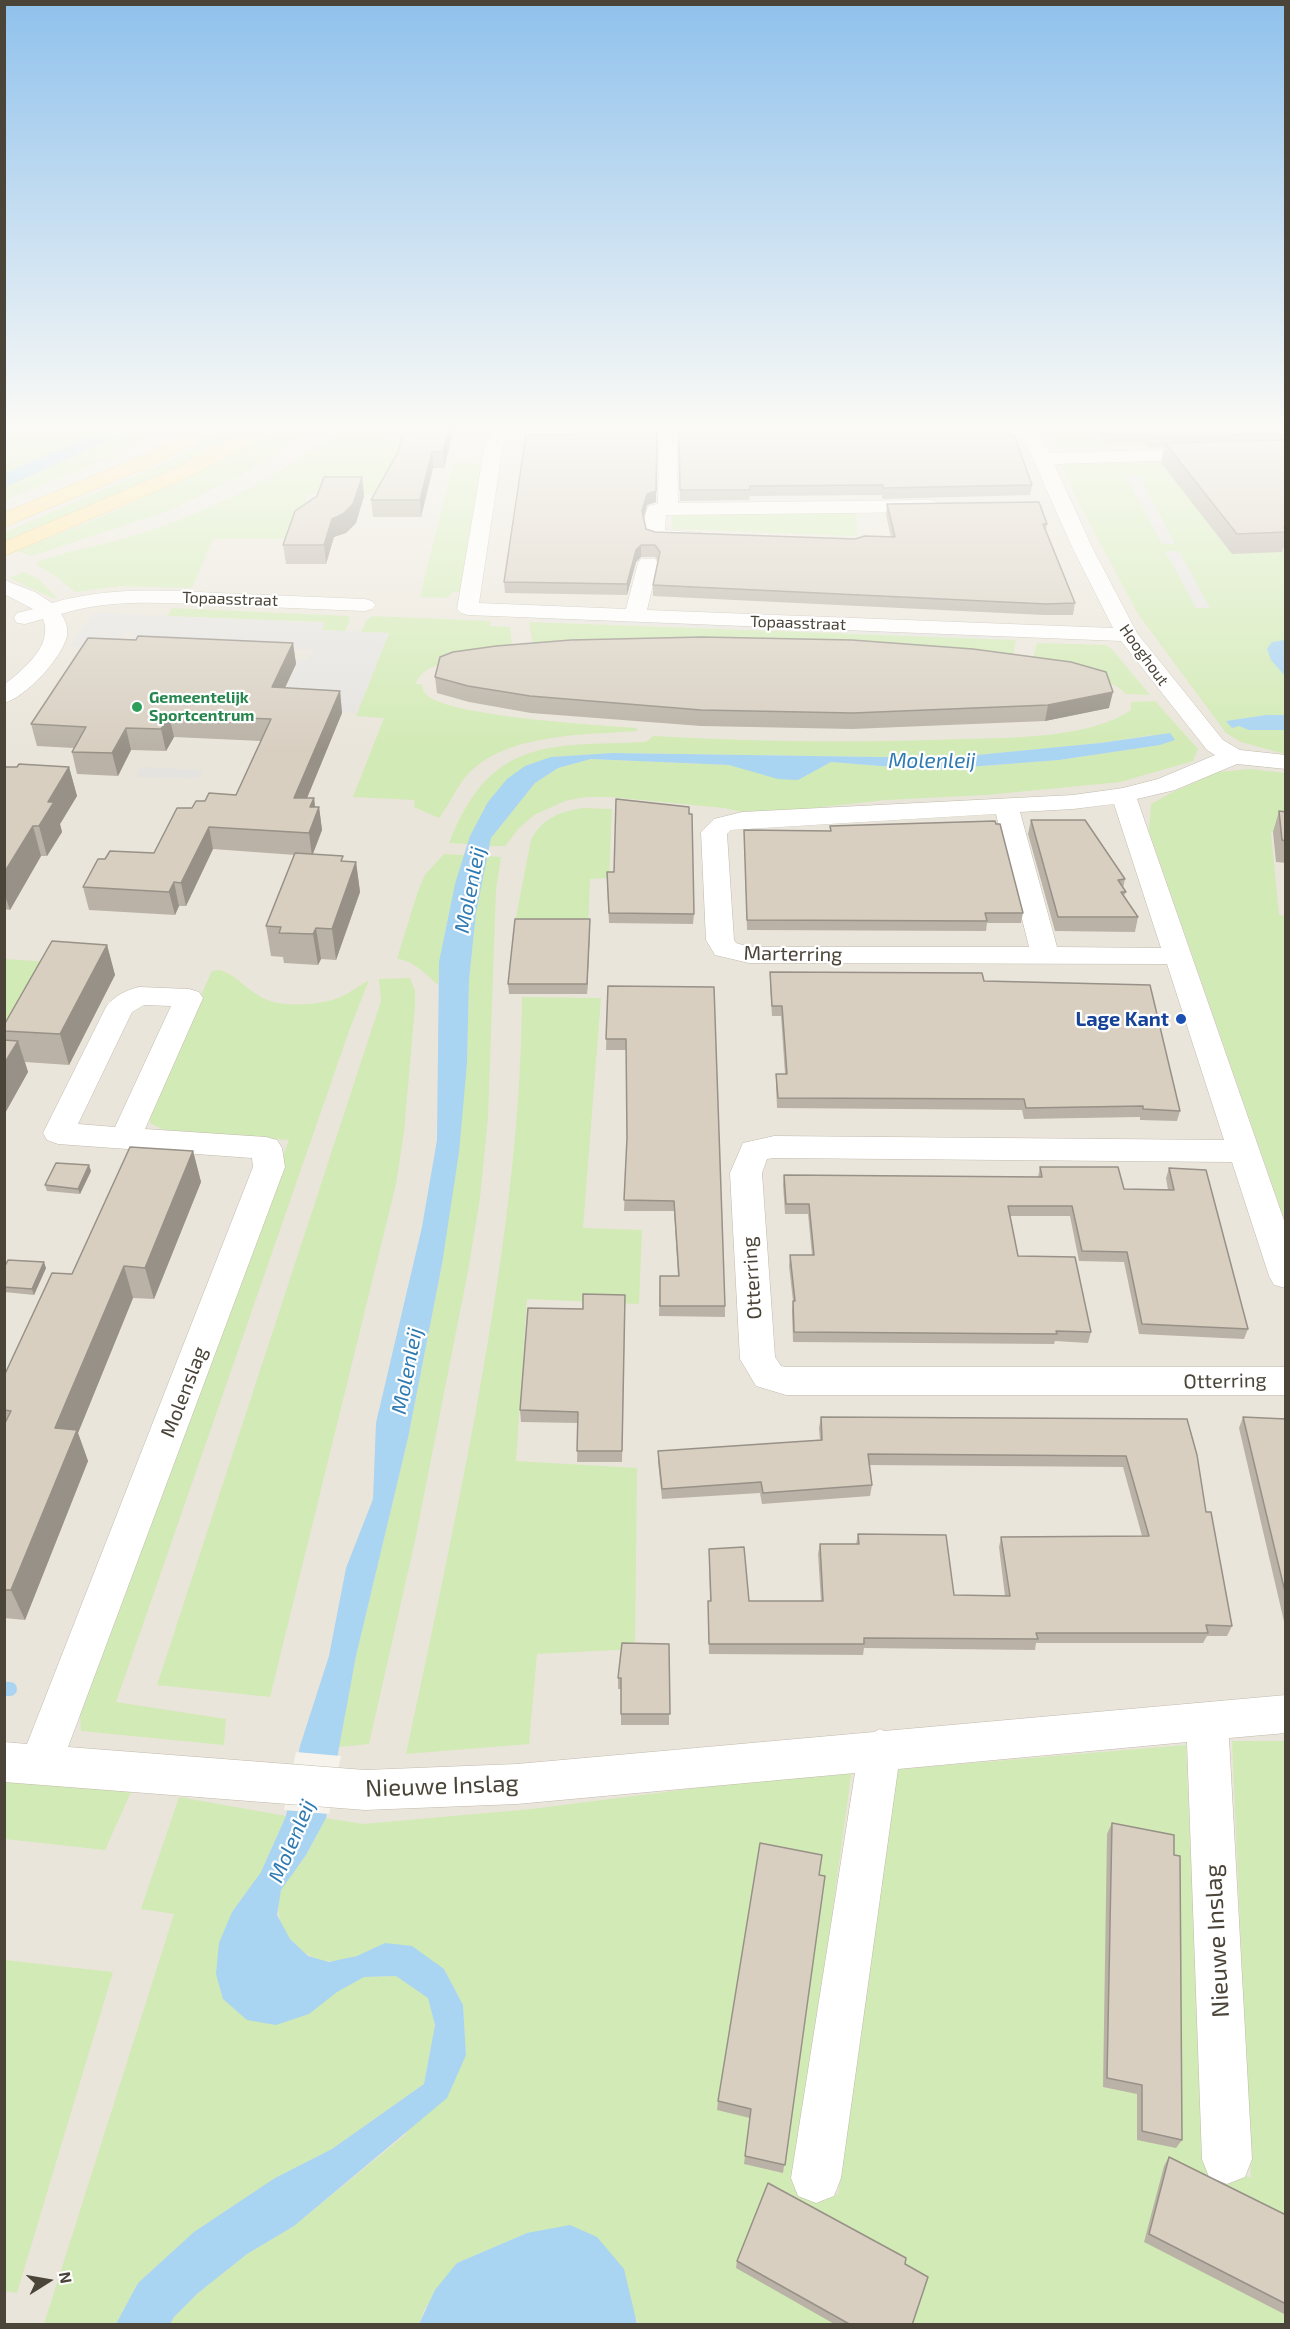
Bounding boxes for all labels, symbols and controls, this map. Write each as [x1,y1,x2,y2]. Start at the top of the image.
street label: Topaasstraat [182,588,278,610]
street label: Topaasstraat [750,612,846,634]
street label: Hooghout [1115,620,1173,690]
place label: Gemeentelijk Sportcentrum [149,688,254,726]
marker: Gemeentelijk Sportcentrum [130,700,144,714]
water label: Molenleij [888,748,976,774]
water label: Molenleij [449,845,491,935]
street label: Marterring [743,941,843,967]
place label: Lage Kant [1075,1007,1169,1031]
marker: Lage Kant [1174,1012,1188,1026]
street label: Otterring [737,1236,767,1320]
water label: Molenleij [386,1326,428,1416]
street label: Molenslag [156,1343,212,1441]
street label: Otterring [1183,1368,1267,1394]
street label: Nieuwe Inslag [365,1769,519,1803]
water label: Molenleij [263,1796,321,1886]
street label: Nieuwe Inslag [1199,1864,1235,2018]
north arrow [18,2251,78,2311]
text: N [56,2270,77,2285]

